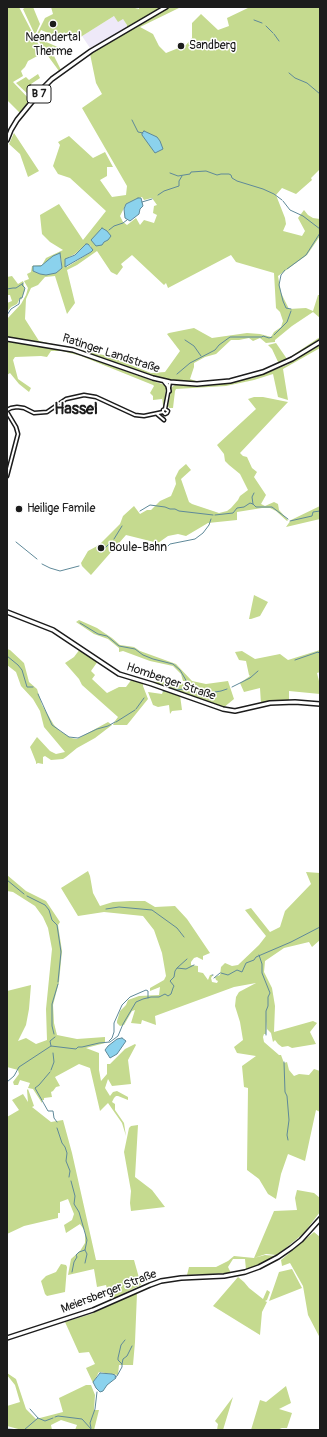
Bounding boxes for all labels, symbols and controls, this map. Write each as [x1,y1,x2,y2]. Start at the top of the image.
marker: Neandertal Therme [48,19,58,29]
place label: Neandertal Therme [25,31,81,59]
place label: Sandberg [189,39,236,53]
marker: Sandberg [176,41,186,51]
road number: B 7 [27,85,51,103]
street label: Ratinger Landstraße [60,331,162,377]
district label: Hassel [54,400,98,420]
place label: Heilige Famile [27,502,95,516]
marker: Heilige Famile [14,504,24,514]
place label: Boule-Bahn [109,541,167,555]
marker: Boule-Bahn [96,543,106,553]
street label: Homberger Straße [124,660,218,704]
street label: Meiersberger Straße [59,1267,159,1317]

